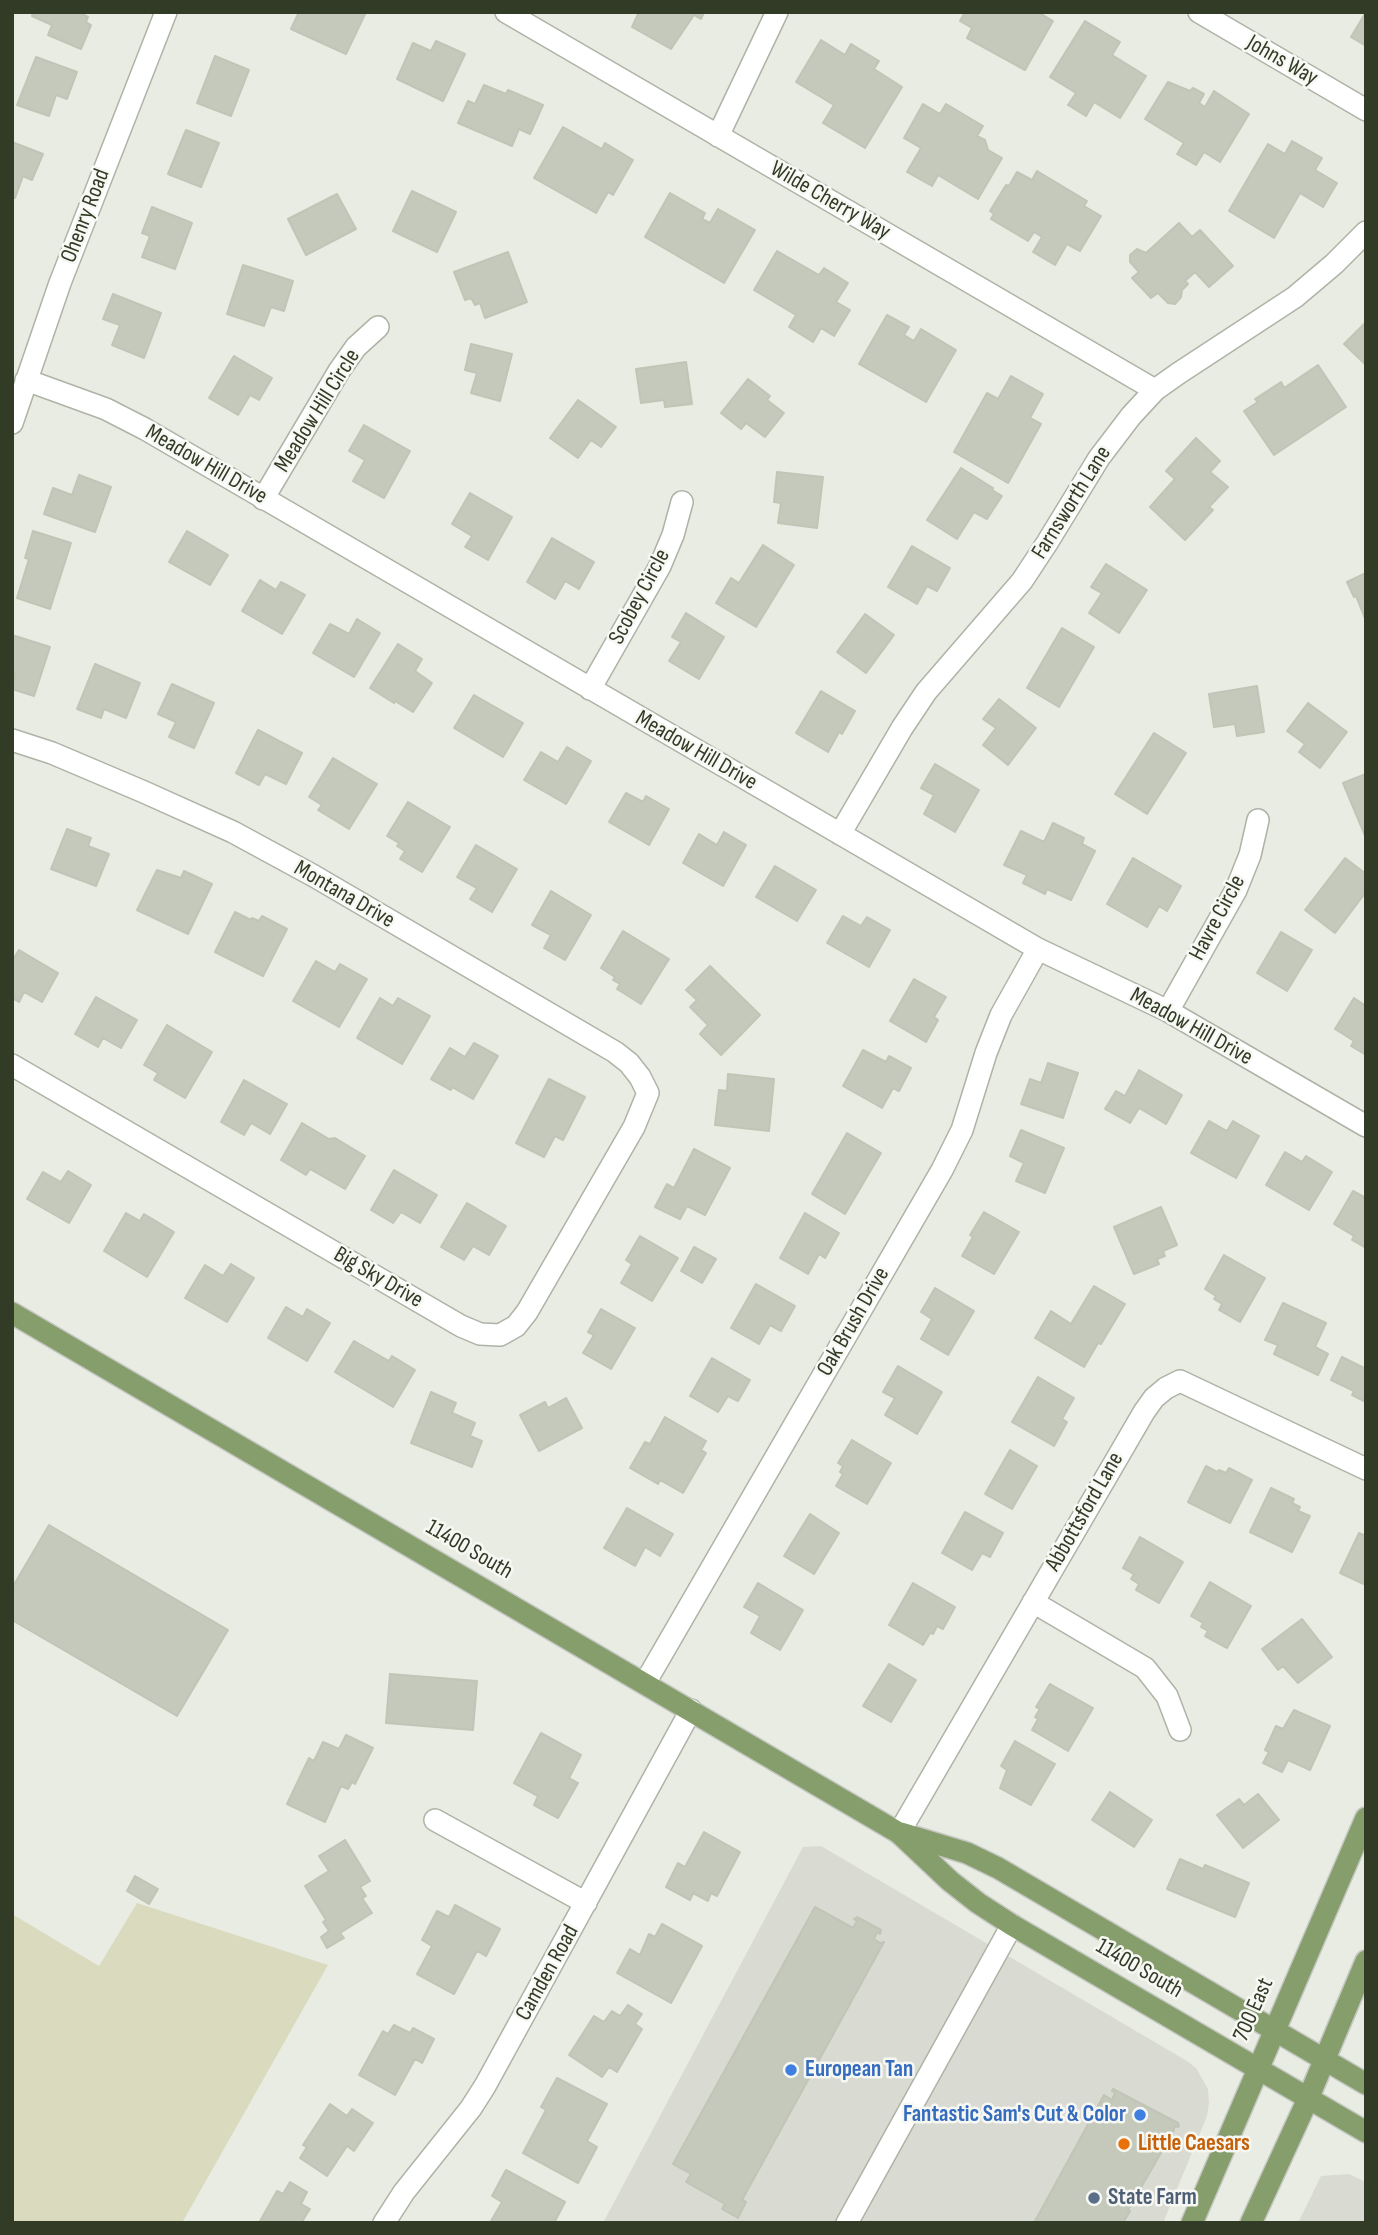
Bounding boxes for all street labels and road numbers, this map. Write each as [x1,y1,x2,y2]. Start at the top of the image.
street label: Johns Way [1241,30,1323,92]
street label: Wilde Cherry Way [765,156,895,246]
street label: Ohenry Road [56,165,116,267]
street label: Meadow Hill Circle [269,344,367,478]
street label: Meadow Hill Drive [140,419,272,511]
street label: Farnsworth Lane [1026,441,1118,565]
street label: Scobey Circle [603,545,677,649]
street label: Meadow Hill Drive [630,705,762,797]
street label: Montana Drive [289,855,399,935]
street label: Havre Circle [1184,871,1252,965]
street label: Meadow Hill Drive [1125,982,1257,1072]
street label: Big Sky Drive [328,1241,428,1315]
street label: Oak Brush Drive [812,1263,896,1381]
street label: Abbottsford Lane [1040,1448,1130,1576]
street label: 11400 South [421,1514,517,1586]
street label: Camden Road [510,1920,586,2026]
street label: 11400 South [1091,1933,1187,2005]
street label: 700 East [1228,1974,1280,2046]

